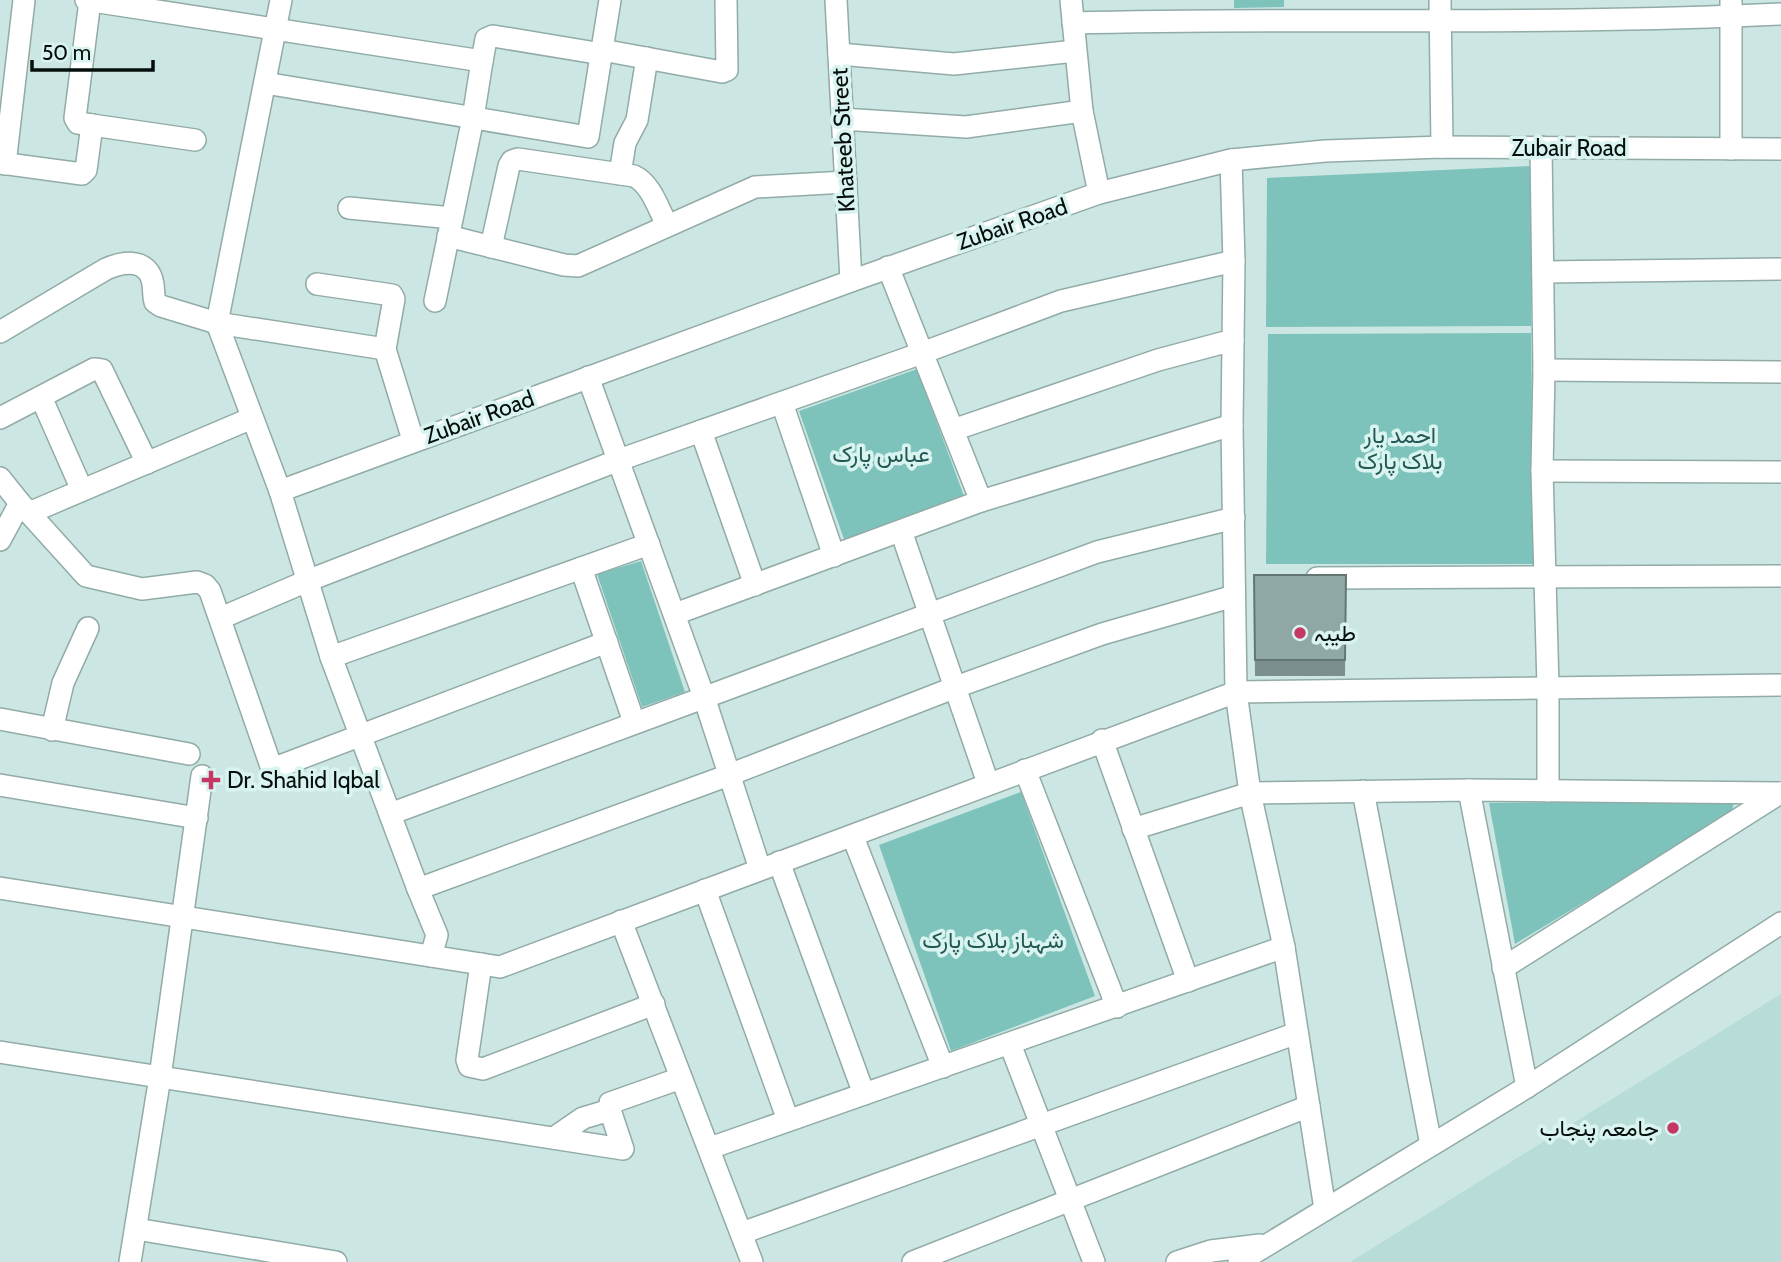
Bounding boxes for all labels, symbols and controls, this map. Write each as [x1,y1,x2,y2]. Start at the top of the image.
scale bar [32,28,152,72]
text: 50 m [42,40,91,65]
street label: Khateeb Street [825,67,861,213]
street label: Zubair Road [1512,134,1626,162]
street label: Zubair Road [953,192,1071,256]
street label: Zubair Road [420,384,538,450]
park label: احمد یار بلاک پارک [1357,421,1443,477]
park label: عباس پارک [832,440,930,470]
place label: طیبہ [1314,619,1356,647]
marker: طیبہ [1292,625,1308,641]
place label: Dr. Shahid Iqbal [227,766,380,794]
marker: Dr. Shahid Iqbal [201,770,221,790]
park label: شہباز بلاک پارک [922,926,1064,956]
place label: جامعہ پنجاب [1539,1114,1659,1144]
marker: جامعہ پنجاب [1665,1120,1681,1136]

